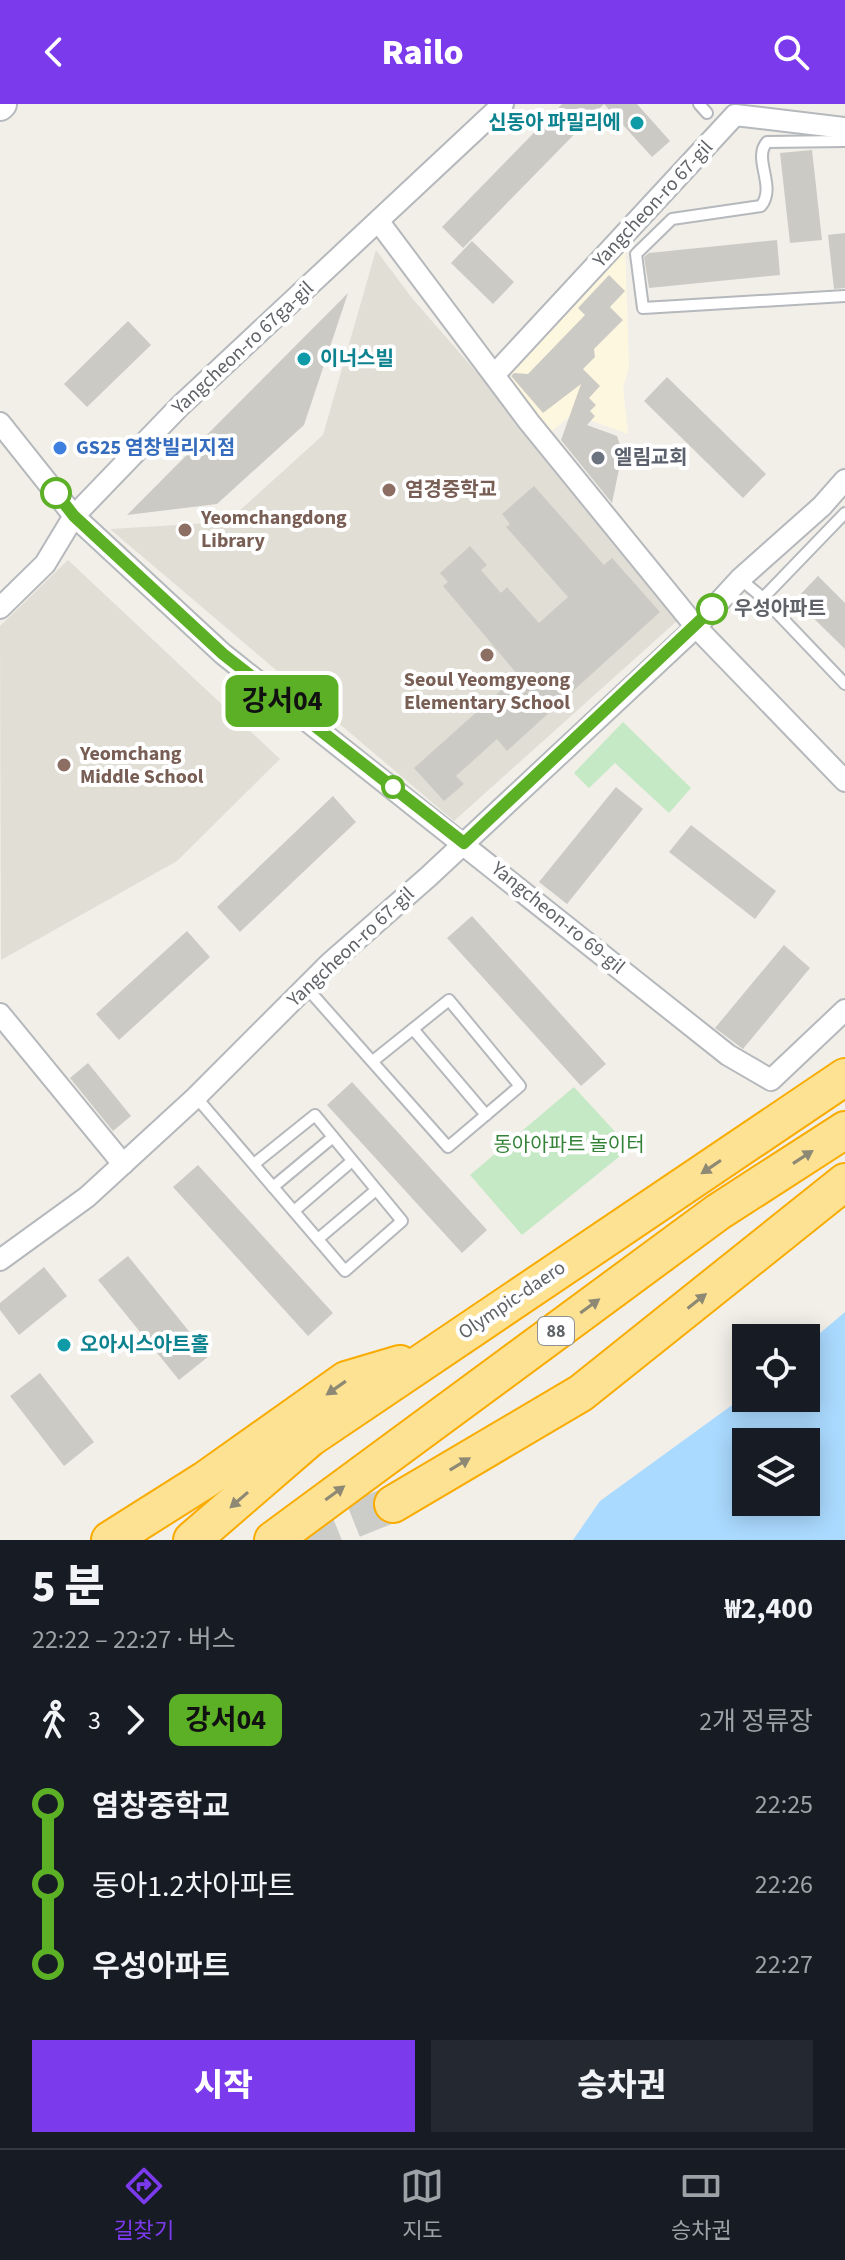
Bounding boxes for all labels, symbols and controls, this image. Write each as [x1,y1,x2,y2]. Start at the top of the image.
text: Railo [382,27,463,78]
icon: back [32,30,76,74]
icon: search [769,30,813,74]
place label: 신동아 파밀리에 [488,109,621,137]
marker: 신동아 파밀리에 [628,114,646,132]
street label: Yangcheon-ro 67-gil [586,134,719,275]
street label: Yangcheon-ro 67ga-gil [165,275,320,422]
place label: 이너스빌 [320,345,394,373]
marker: 이너스빌 [295,350,313,368]
place label: GS25 염창빌리지점 [76,434,235,462]
marker: GS25 염창빌리지점 [51,439,69,457]
place label: 엘림교회 [614,444,688,472]
marker: 엘림교회 [589,449,607,467]
place label: 염경중학교 [405,476,497,504]
unlabelled marker [41,478,71,508]
marker: 염경중학교 [380,481,398,499]
place label: Yeomchangdong Library [200,504,347,555]
marker: Yeomchangdong Library [176,521,194,539]
marker: 우성아파트 [697,594,727,624]
place label: 우성아파트 [734,595,826,623]
marker: Seoul Yeomgyeong Elementary School [478,646,496,664]
place label: Seoul Yeomgyeong Elementary School [404,666,570,717]
line badge: 강서04 [226,675,338,727]
text: 강서04 [241,681,323,721]
place label: Yeomchang Middle School [79,740,204,791]
marker: Yeomchang Middle School [55,756,73,774]
unlabelled marker [382,776,404,798]
street label: Yangcheon-ro 69-gil [484,855,631,981]
street label: Yangcheon-ro 67-gil [280,881,421,1014]
park label: 동아아파트 놀이터 [493,1131,645,1159]
one-way arrow [792,1151,814,1165]
one-way arrow [700,1160,721,1175]
street label: Olympic-daero [453,1254,571,1346]
one-way arrow [687,1294,707,1310]
one-way arrow [579,1298,601,1314]
road number: 88 [538,1317,574,1345]
map controls [732,1324,820,1516]
button: locate [732,1324,820,1412]
place label: 오아시스아트홀 [80,1331,209,1359]
marker: 오아시스아트홀 [55,1336,73,1354]
one-way arrow [326,1380,347,1395]
button: layers [732,1428,820,1516]
one-way arrow [449,1457,471,1471]
one-way arrow [325,1486,346,1501]
one-way arrow [229,1490,248,1508]
text: 5 분 [32,1556,105,1619]
text: ₩2,400 [725,1587,813,1630]
text: 22:22 – 22:27 · 버스 [32,1621,236,1658]
icon: walk [32,1698,76,1742]
icon: forward [113,1698,157,1742]
text: 강서04 [185,1700,266,1740]
text: 3 [88,1702,101,1739]
text: 2개 정류장 [699,1703,813,1740]
text: 염창중학교 [92,1785,230,1828]
text: 22:25 [755,1786,813,1823]
text: 동아1.2차아파트 [92,1865,295,1908]
text: 22:26 [755,1866,813,1903]
text: 우성아파트 [92,1945,230,1988]
text: 22:27 [755,1946,813,1983]
button: 시작 [32,2040,415,2132]
button: 승차권 [431,2040,813,2132]
tab: 길찾기 [113,2164,174,2247]
tab: 지도 [400,2164,444,2247]
tab: 승차권 [671,2164,732,2247]

